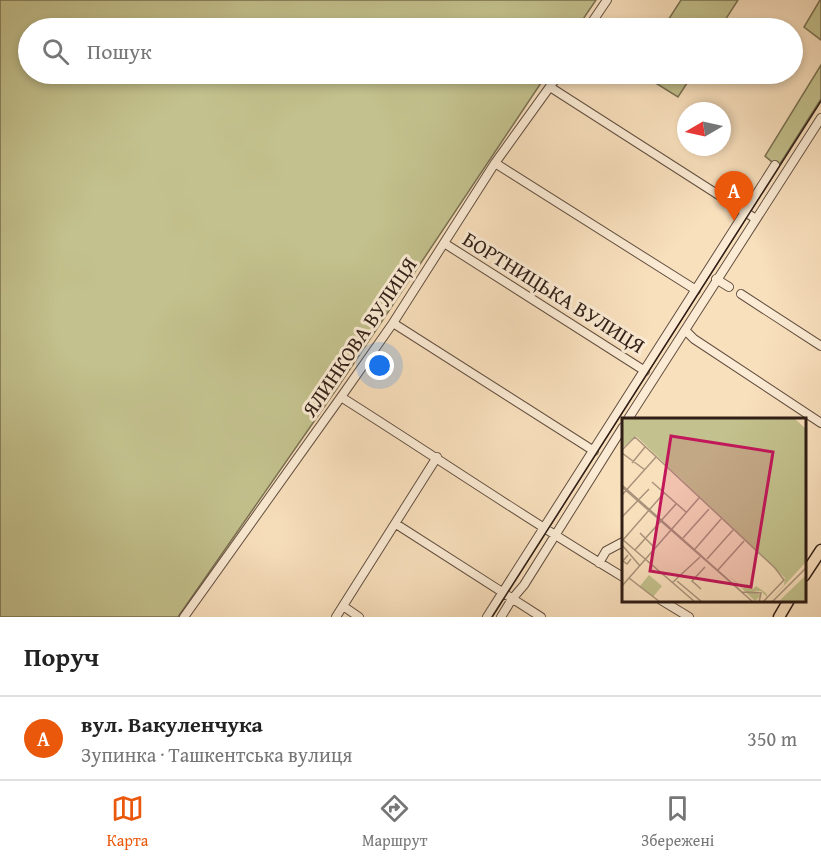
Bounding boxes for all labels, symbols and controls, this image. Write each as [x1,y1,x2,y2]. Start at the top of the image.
search box [18,18,803,84]
icon: search [39,35,72,68]
text: Пошук [87,35,152,67]
north arrow [677,102,731,156]
pin: A [714,172,754,221]
street label: БОРТНИЦЬКА ВУЛИЦЯ [457,223,651,361]
street label: ЯЛИНКОВА ВУЛИЦЯ [293,251,424,424]
your location [365,351,394,380]
inset map [622,418,806,602]
text: Поруч [24,637,99,676]
text: вул. Вакуленчука [81,708,263,740]
text: A [37,724,50,753]
text: 350 m [747,724,797,753]
text: Зупинка · Ташкентська вулиця [81,740,352,769]
tab: Карта [107,792,148,852]
tab: Маршрут [362,792,427,852]
tab: Збережені [641,792,714,852]

